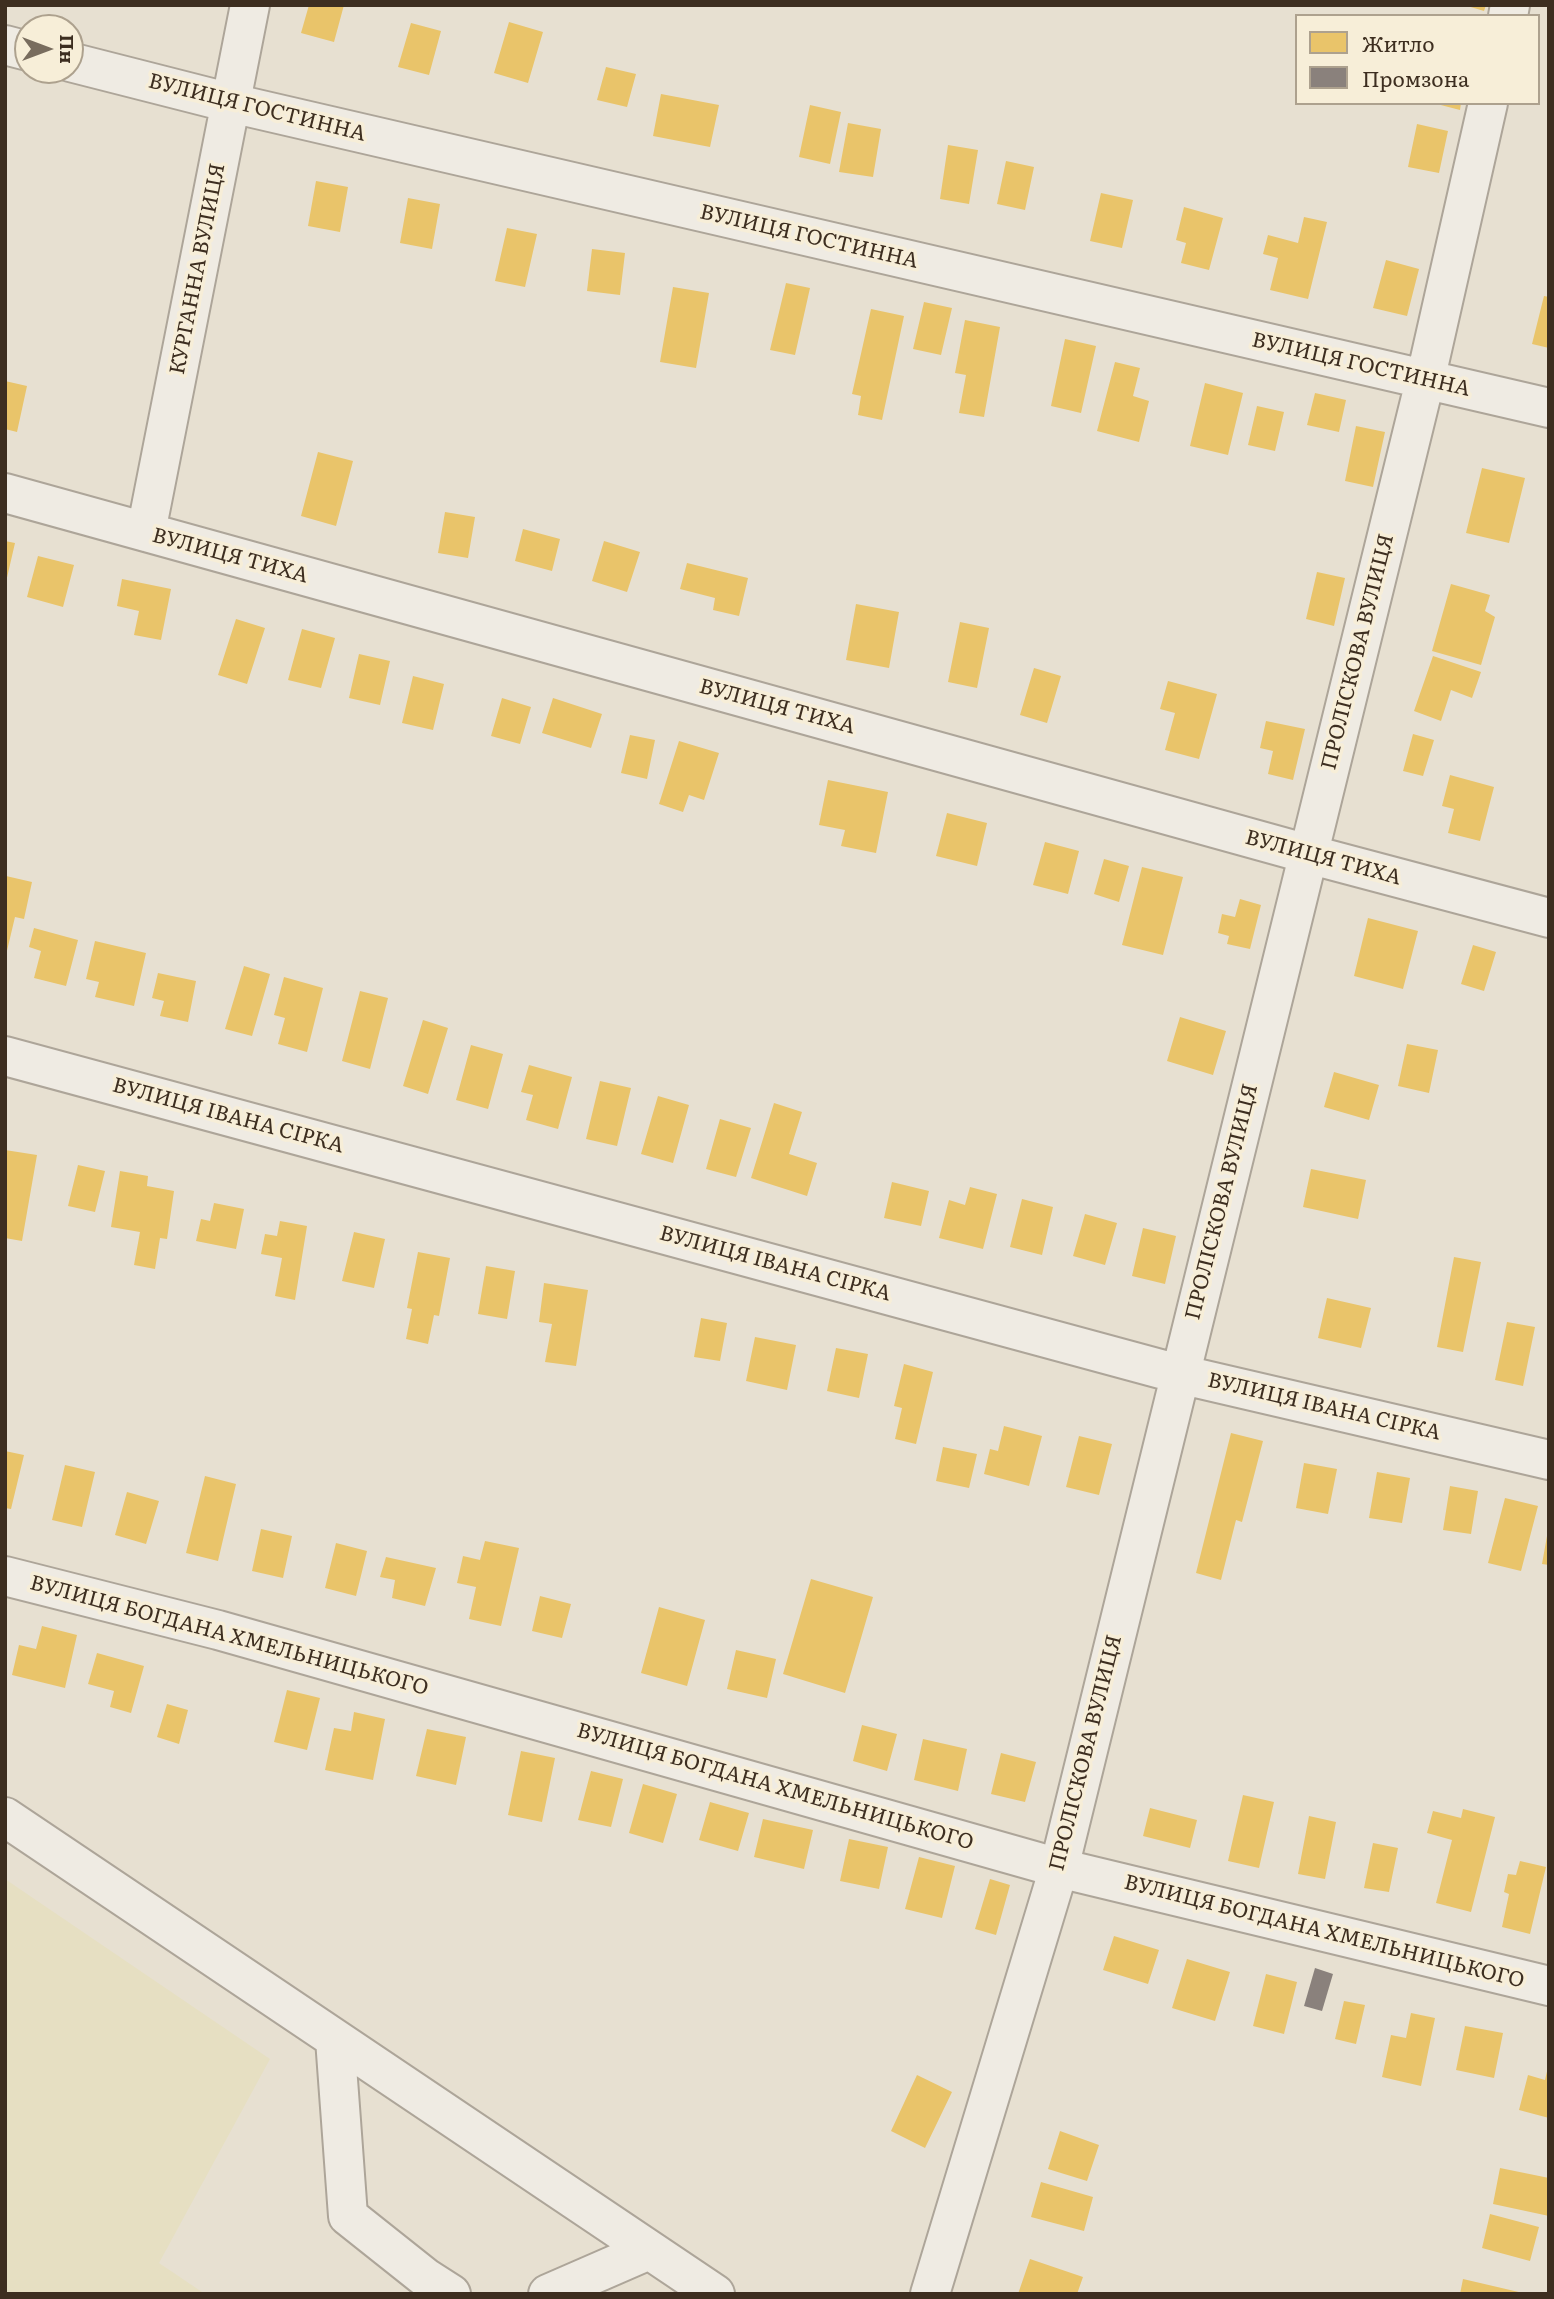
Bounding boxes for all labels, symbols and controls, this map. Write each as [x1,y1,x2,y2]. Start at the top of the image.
north arrow [14,14,84,84]
legend [1295,14,1540,105]
text: Житло [1362,27,1435,58]
text: Пн [54,34,82,64]
text: Промзона [1362,62,1469,93]
street label: ВУЛИЦЯ ГОСТИННА [146,69,368,147]
street label: КУРГАННА ВУЛИЦЯ [165,161,231,377]
street label: ВУЛИЦЯ ГОСТИННА [697,200,921,274]
street label: ВУЛИЦЯ ГОСТИННА [1249,328,1473,402]
street label: ВУЛИЦЯ ТИХА [149,523,311,589]
street label: ПРОЛІСКОВА ВУЛИЦЯ [1316,531,1400,773]
street label: ВУЛИЦЯ ТИХА [696,674,858,740]
street label: ВУЛИЦЯ ТИХА [1242,825,1404,891]
street label: ВУЛИЦЯ ІВАНА СІРКА [110,1073,346,1159]
street label: ПРОЛІСКОВА ВУЛИЦЯ [1180,1081,1264,1323]
street label: ВУЛИЦЯ ІВАНА СІРКА [657,1221,893,1307]
street label: ВУЛИЦЯ ІВАНА СІРКА [1205,1368,1443,1446]
street label: ВУЛИЦЯ БОГДАНА ХМЕЛЬНИЦЬКОГО [27,1571,431,1701]
street label: ПРОЛІСКОВА ВУЛИЦЯ [1044,1632,1128,1874]
street label: ВУЛИЦЯ БОГДАНА ХМЕЛЬНИЦЬКОГО [574,1718,976,1856]
street label: ВУЛИЦЯ БОГДАНА ХМЕЛЬНИЦЬКОГО [1121,1870,1527,1994]

